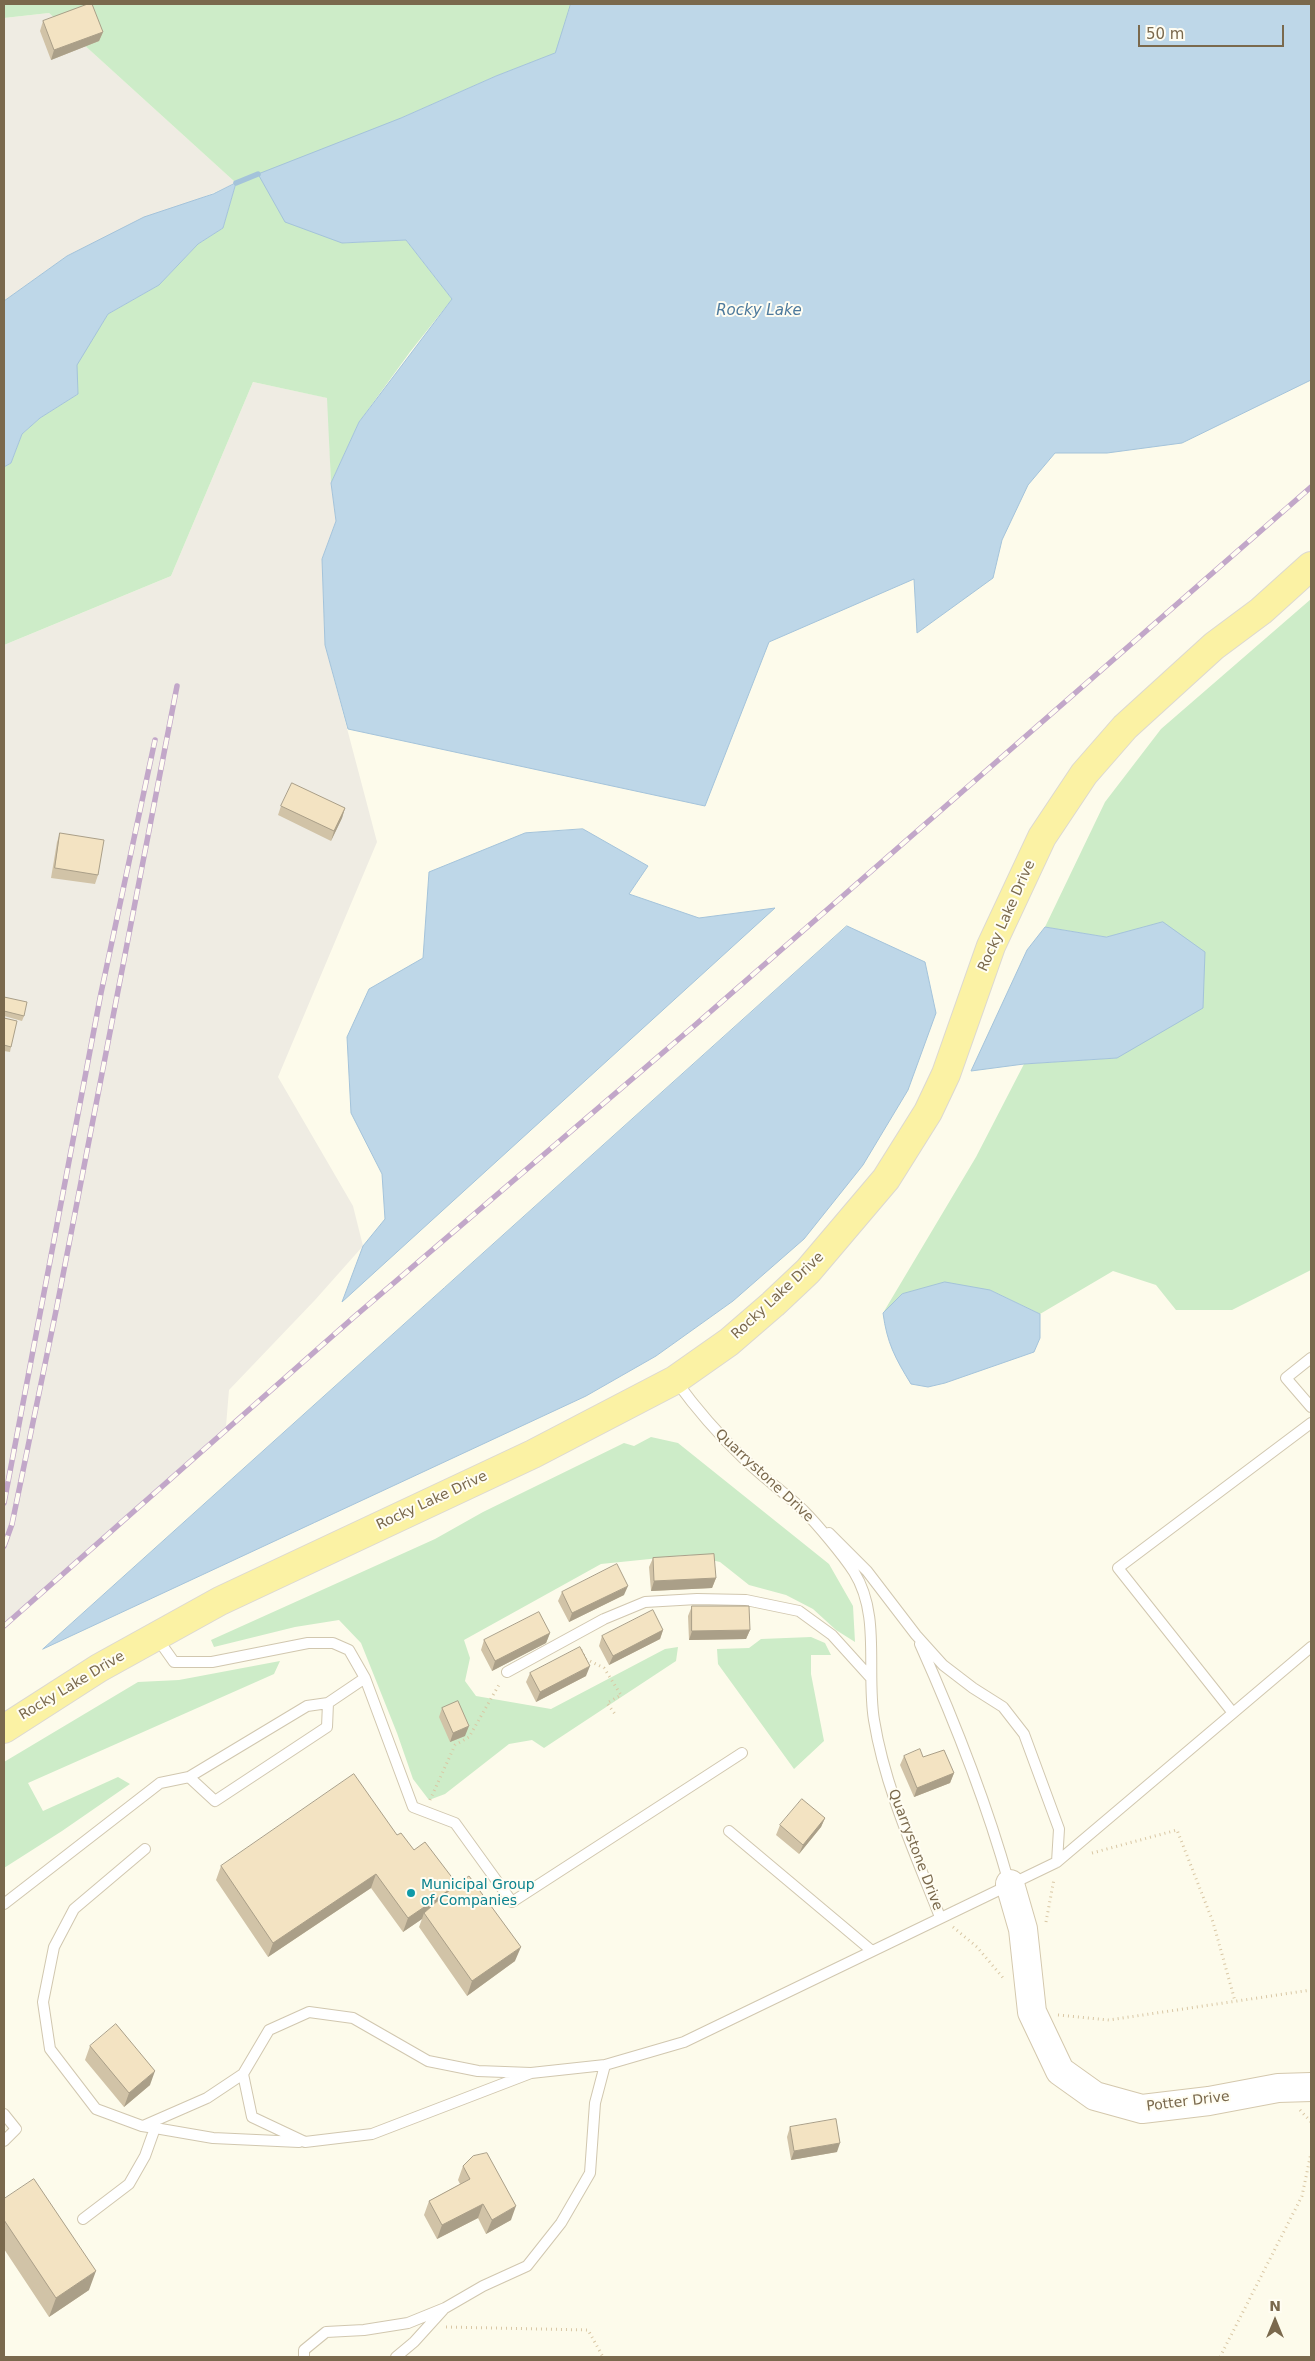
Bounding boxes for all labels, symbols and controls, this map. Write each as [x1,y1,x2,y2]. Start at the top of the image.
scale bar [1140,15,1286,47]
text: 50 m [1146,25,1184,43]
water label: Rocky Lake [716,302,802,320]
street label: Rocky Lake Drive [975,858,1039,974]
street label: Rocky Lake Drive [728,1249,828,1343]
street label: Quarrystone Drive [711,1426,817,1526]
street label: Rocky Lake Drive [374,1468,490,1534]
street label: Rocky Lake Drive [16,1648,128,1724]
street label: Quarrystone Drive [884,1787,946,1913]
place label: Municipal Group of Companies [421,1877,535,1910]
marker: Municipal Group of Companies [405,1887,417,1899]
street label: Potter Drive [1145,2089,1231,2115]
north arrow [1250,2296,1300,2346]
text: N [1269,2298,1281,2314]

